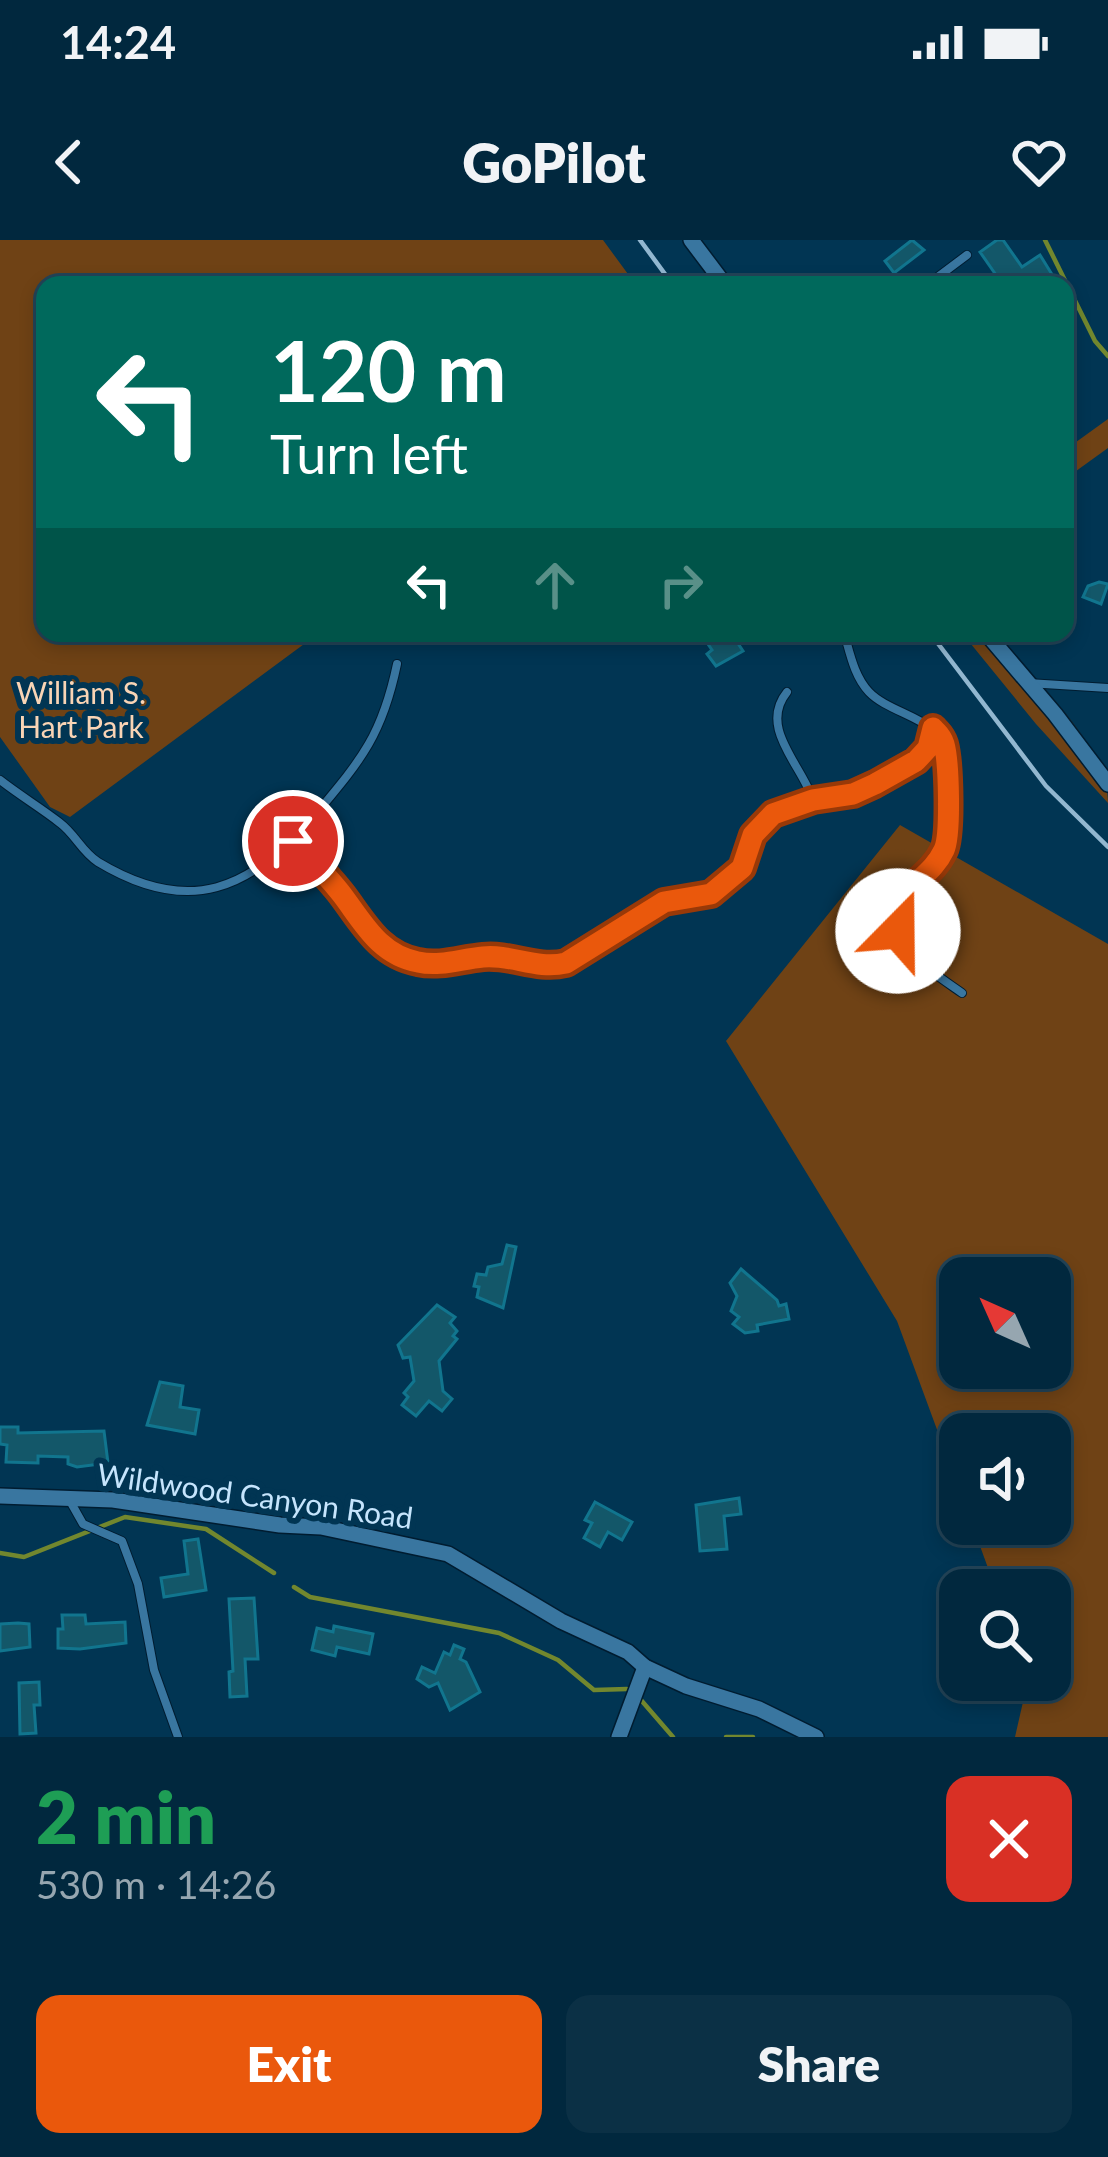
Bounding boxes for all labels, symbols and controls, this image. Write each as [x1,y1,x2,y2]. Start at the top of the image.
text: 14:24 [60,15,176,69]
icon: back [36,129,102,195]
icon: heart [1006,129,1072,195]
text: GoPilot [462,130,646,195]
text: 120 m [270,319,507,420]
icon: left [72,324,228,480]
text: Turn left [270,421,468,486]
icon: left [396,552,462,618]
icon: ahead [522,552,588,618]
icon: right [648,552,714,618]
park label: William S. Hart Park [16,674,146,744]
pin [242,790,344,892]
icon: arrive [260,808,326,874]
position arrow [835,868,961,994]
north arrow [939,1257,1071,1389]
map controls [939,1257,1071,1701]
button: sound [939,1413,1071,1545]
street label: Wildwood Canyon Road [95,1455,415,1535]
button: search [939,1569,1071,1701]
text: 2 min [36,1773,216,1859]
button: close [946,1776,1072,1902]
text: 530 m · 14:26 [36,1861,276,1907]
button: Exit [36,1995,542,2133]
button: Share [566,1995,1072,2133]

